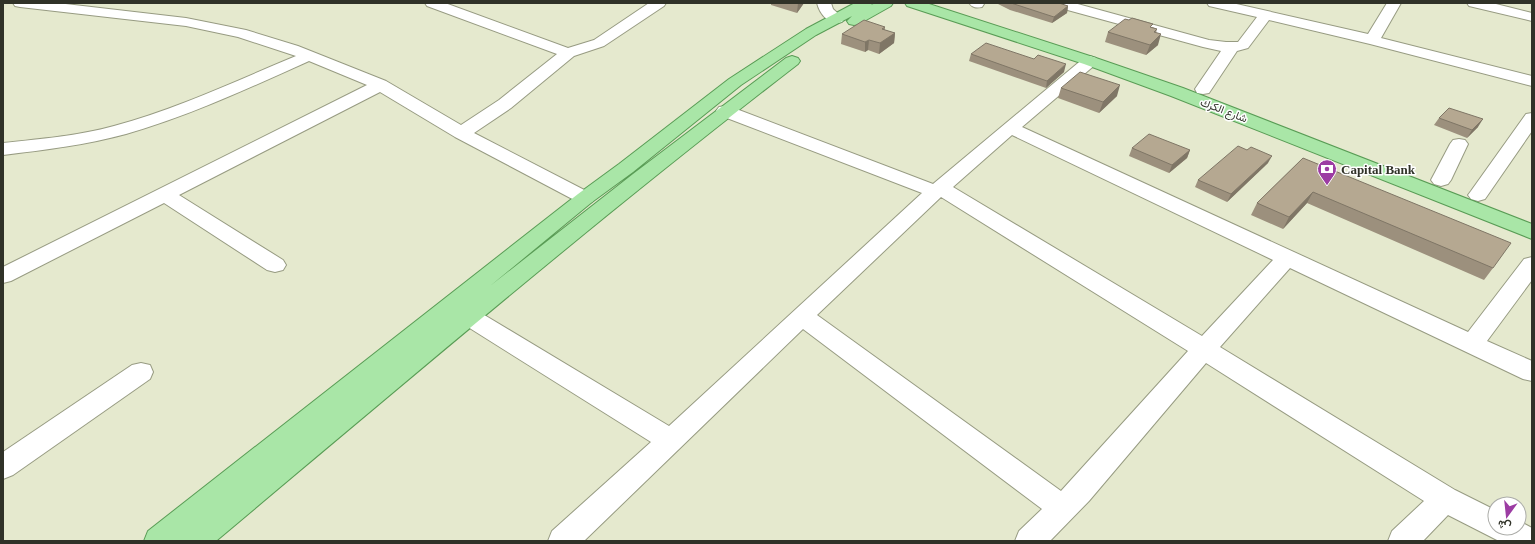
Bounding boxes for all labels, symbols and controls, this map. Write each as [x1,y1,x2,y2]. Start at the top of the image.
street label: شارع الكرك [1198,96,1250,126]
bank icon: Capital Bank [1316,158,1338,186]
place label: Capital Bank [1341,162,1416,177]
north arrow [1487,496,1527,536]
text: ش [1496,517,1513,533]

